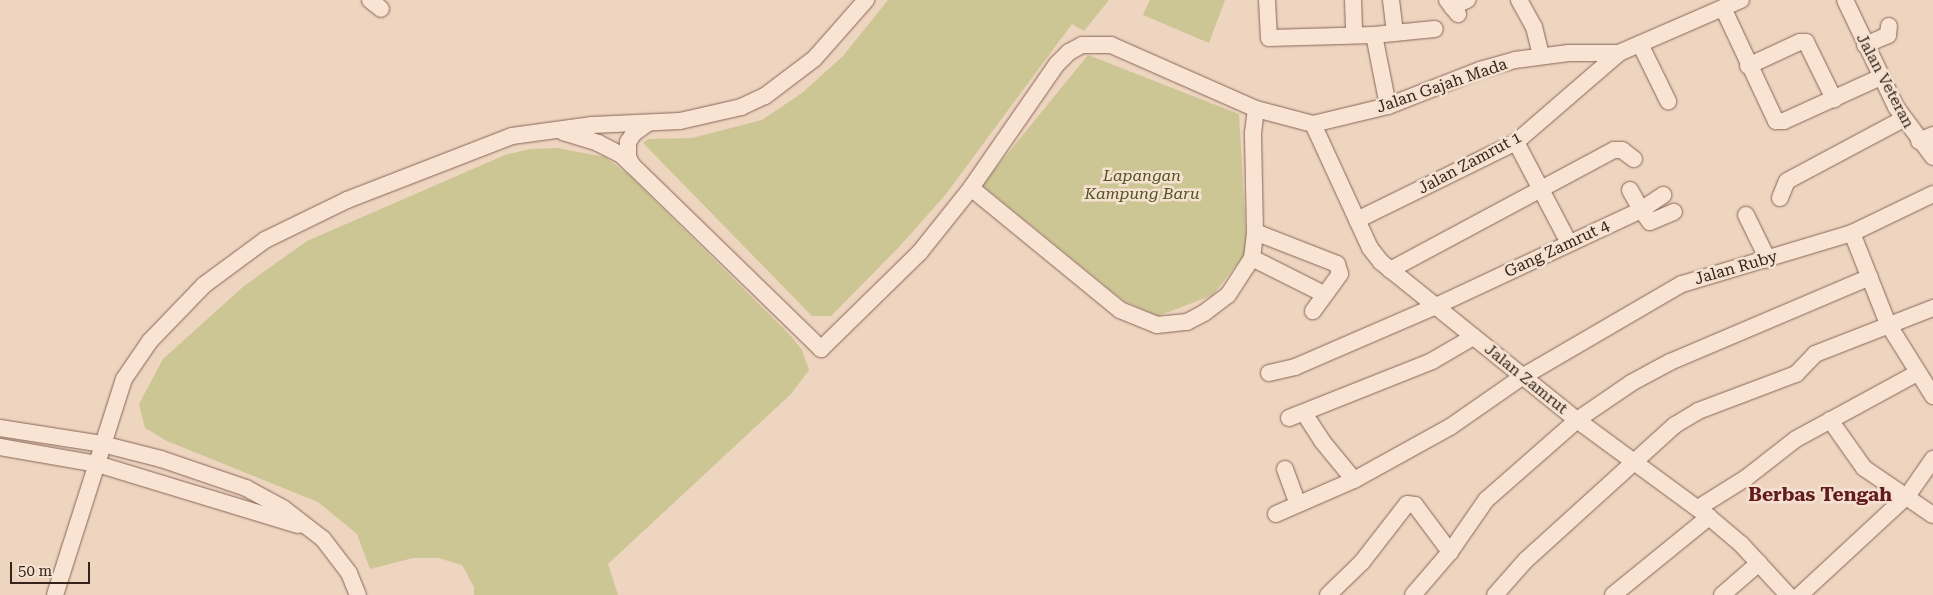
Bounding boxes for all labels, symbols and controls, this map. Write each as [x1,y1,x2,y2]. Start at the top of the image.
street label: Jalan Veteran [1852,30,1918,132]
street label: Jalan Gajah Mada [1374,55,1510,117]
street label: Jalan Zamrut 1 [1415,128,1525,198]
park label: Lapangan Kampung Baru [1084,166,1200,204]
street label: Gang Zamrut 4 [1501,216,1613,282]
street label: Jalan Ruby [1692,247,1780,289]
street label: Jalan Zamrut [1481,340,1571,418]
district label: Berbas Tengah [1748,484,1892,506]
scale bar [12,552,92,584]
text: 50 m [18,562,52,580]

